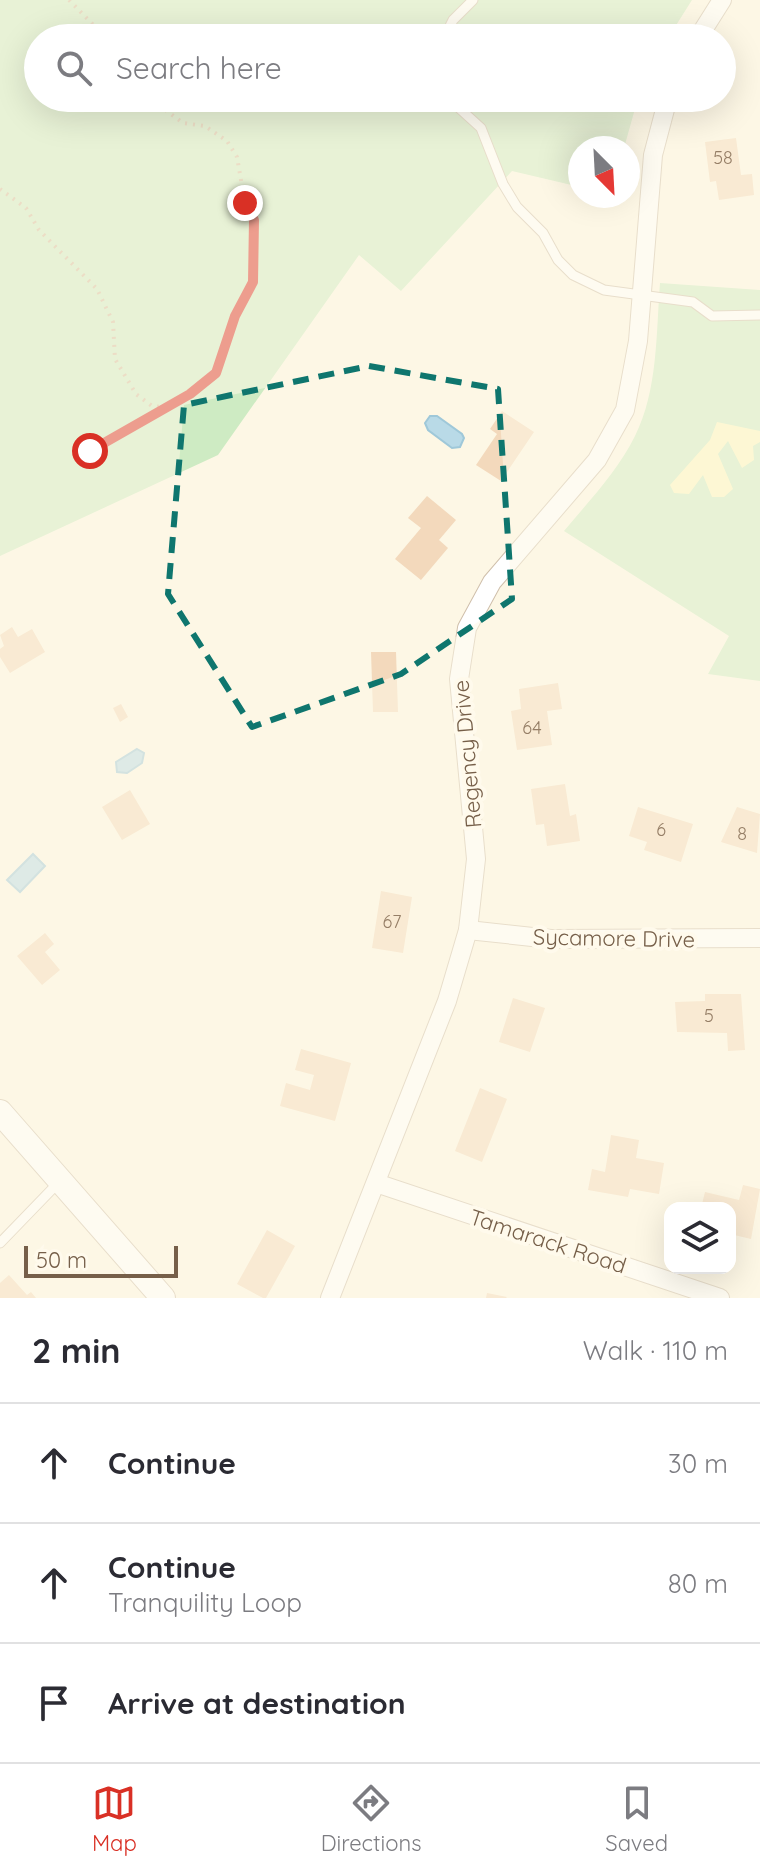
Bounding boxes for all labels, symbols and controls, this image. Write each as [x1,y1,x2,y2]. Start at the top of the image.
search box [24,24,736,112]
icon: search [52,46,96,90]
text: Search here [116,49,282,87]
north arrow [568,136,640,208]
house number: 58 [713,146,733,169]
route end [227,185,263,221]
route start [72,433,108,469]
street label: Regency Drive [447,679,487,829]
house number: 64 [522,716,542,739]
house number: 6 [656,818,666,841]
house number: 8 [737,822,747,845]
house number: 67 [383,910,401,933]
street label: Sycamore Drive [533,923,695,953]
house number: 5 [704,1004,714,1027]
street label: Tamarack Road [466,1202,630,1280]
map controls [664,1202,736,1274]
button: layers [664,1202,736,1274]
scale bar [24,1242,178,1278]
text: 50 m [36,1246,87,1274]
text: 2 min [32,1329,121,1372]
text: Walk · 110 m [583,1334,728,1367]
icon: ahead [32,1441,76,1485]
text: Continue [108,1444,236,1482]
text: 30 m [668,1447,728,1480]
text: Continue [108,1548,236,1586]
icon: ahead [32,1561,76,1605]
text: 80 m [668,1567,728,1600]
text: Tranquility Loop [108,1586,302,1619]
icon: arrive [32,1681,76,1725]
text: Arrive at destination [108,1684,406,1722]
tab: Map [92,1781,137,1857]
tab: Directions [321,1781,421,1857]
tab: Saved [605,1781,668,1857]

